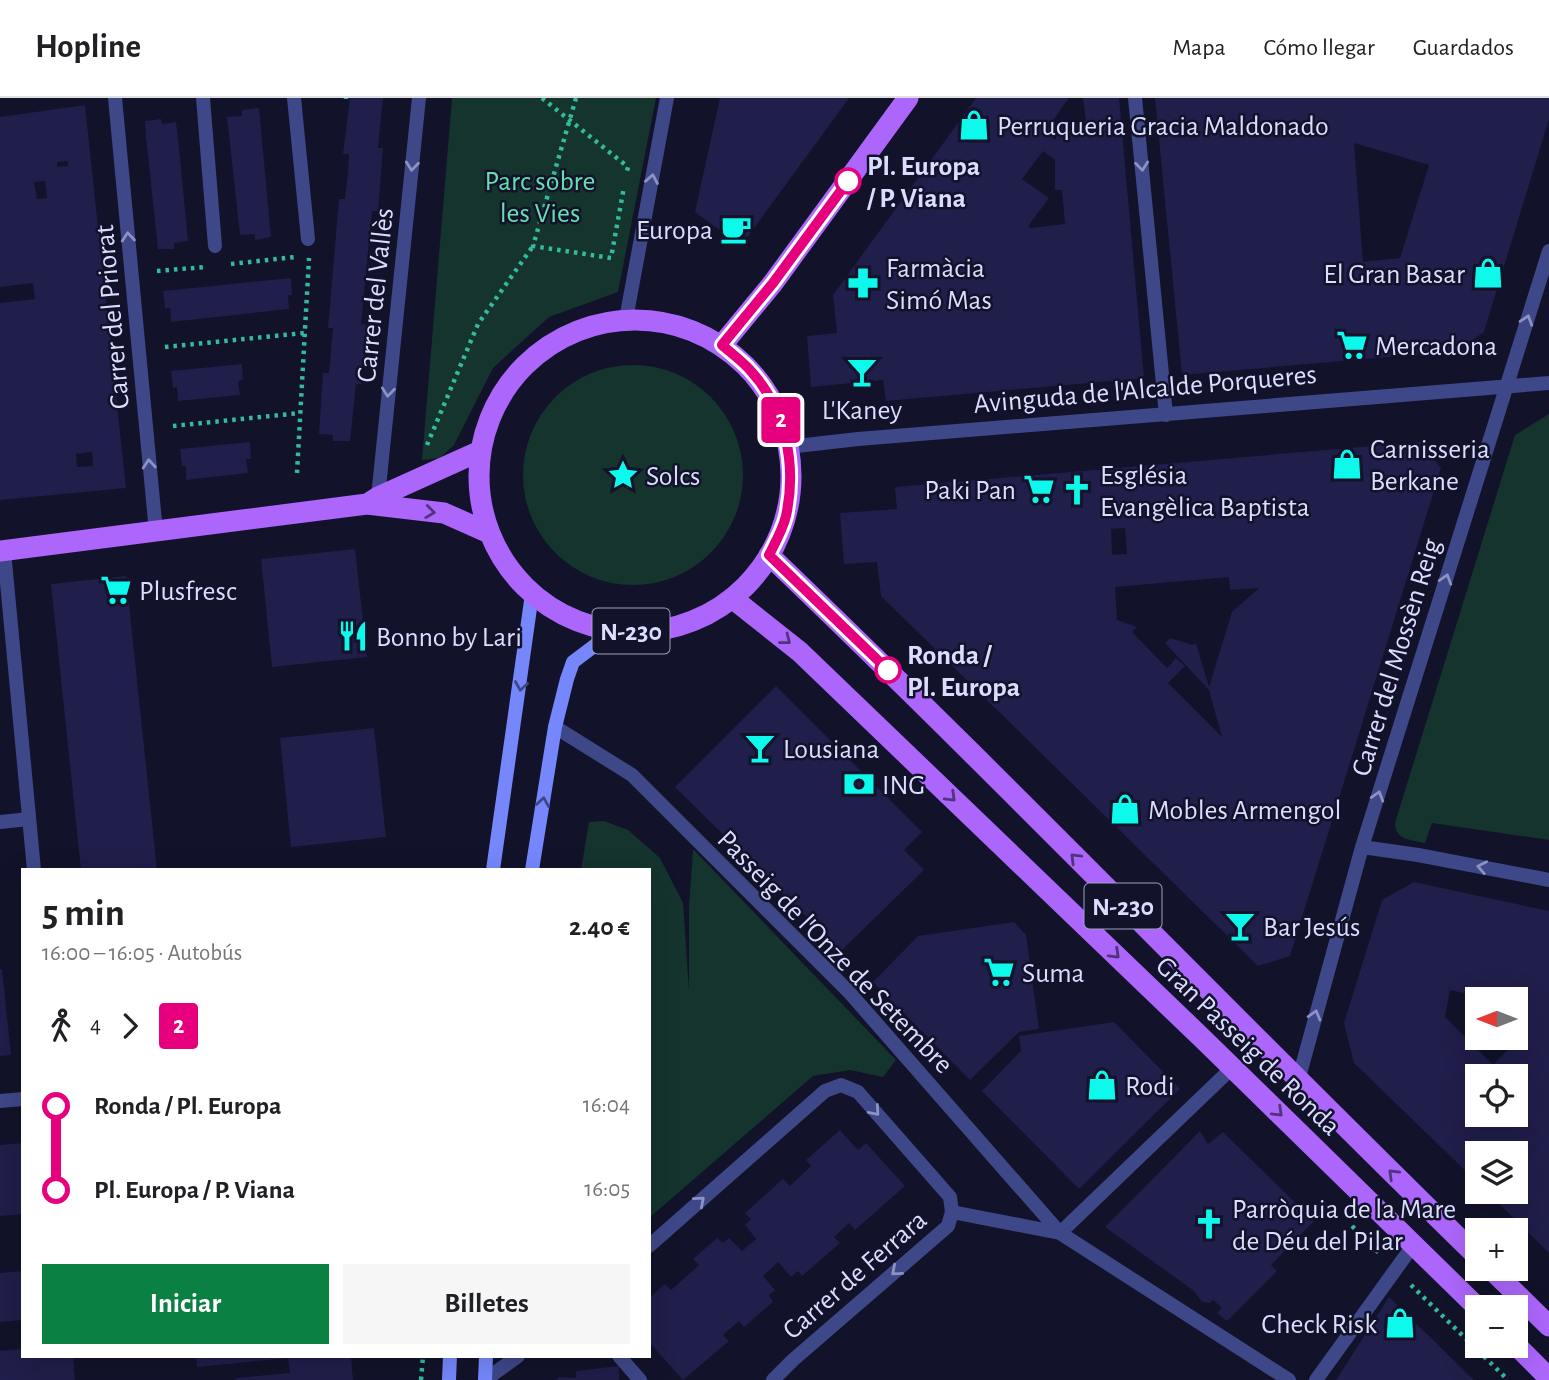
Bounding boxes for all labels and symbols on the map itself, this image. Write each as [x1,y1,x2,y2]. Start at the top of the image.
shop icon: Perruqueria Gracia Maldonado [957,108,991,142]
place label: Perruqueria Gracia Maldonado [997,113,1329,141]
place label: Pl. Europa / P. Viana [866,153,980,213]
one-way arrow [404,160,419,172]
one-way arrow [1134,160,1149,172]
park label: Parc sobre les Vies [484,168,596,228]
marker: Pl. Europa / P. Viana [835,168,861,194]
one-way arrow [644,174,659,185]
street label: Carrer del Vallès [353,207,399,384]
cafe icon: Europa [719,212,753,246]
place label: Europa [636,217,713,245]
street label: Carrer del Priorat [91,223,135,410]
one-way arrow [121,231,136,242]
place label: Farmàcia Simó Mas [886,255,992,315]
shop icon: El Gran Basar [1471,256,1505,290]
place label: El Gran Basar [1323,261,1465,289]
pharmacy icon: Farmàcia Simó Mas [846,266,880,300]
one-way arrow [1519,314,1533,327]
supermarket icon: Mercadona [1335,328,1369,362]
place label: Mercadona [1375,333,1497,361]
bar icon: L'Kaney [845,355,879,389]
street label: Avinguda de l'Alcalde Porqueres [972,361,1318,419]
one-way arrow [381,387,396,398]
line badge: 2 [758,397,804,443]
place label: L'Kaney [822,397,902,425]
place label: Carnisseria Berkane [1370,436,1490,496]
shop icon: Carnisseria Berkane [1330,447,1364,481]
one-way arrow [142,458,157,469]
place icon: Solcs [606,458,640,492]
place label: Església Evangèlica Baptista [1100,462,1310,522]
place label: Solcs [646,463,700,491]
supermarket icon: Paki Pan [1022,472,1056,506]
church icon: Església Evangèlica Baptista [1060,473,1094,507]
place label: Paki Pan [924,477,1016,505]
one-way arrow [424,504,436,519]
street label: Carrer del Mossèn Reig [1347,535,1446,780]
supermarket icon: Plusfresc [99,573,133,607]
one-way arrow [1437,573,1452,585]
place label: Plusfresc [139,578,237,606]
road number: N-230 [592,608,670,653]
restaurant icon: Bonno by Lari [336,619,370,653]
place label: Bonno by Lari [376,624,522,652]
one-way arrow [778,632,790,645]
place label: Ronda / Pl. Europa [907,642,1020,702]
marker: Ronda / Pl. Europa [875,657,901,683]
one-way arrow [513,680,528,692]
bar icon: Lousiana [743,731,777,765]
place label: Lousiana [783,736,880,764]
bank icon: ING [842,767,876,801]
place label: ING [882,772,925,800]
one-way arrow [943,788,956,801]
one-way arrow [1370,790,1385,802]
shop icon: Mobles Armengol [1108,792,1142,826]
one-way arrow [535,796,550,808]
place label: Mobles Armengol [1148,797,1341,825]
street label: Passeig de l'Onze de Setembre [711,826,958,1079]
one-way arrow [1071,853,1084,866]
one-way arrow [1476,860,1488,875]
road number: N-230 [1084,884,1162,928]
bar icon: Bar Jesús [1223,909,1257,943]
place label: Bar Jesús [1263,914,1360,942]
one-way arrow [1107,946,1120,959]
street label: Gran Passeig de Ronda [1150,952,1345,1141]
supermarket icon: Suma [982,955,1016,989]
place label: Suma [1022,960,1085,988]
north arrow [1465,987,1528,1050]
one-way arrow [1307,1009,1321,1021]
shop icon: Rodi [1085,1068,1119,1102]
place label: Rodi [1125,1073,1175,1101]
one-way arrow [867,1103,879,1116]
one-way arrow [1270,1104,1283,1117]
one-way arrow [1388,1169,1401,1182]
place label: Parròquia de la Mare de Déu del Pilar [1232,1196,1456,1256]
one-way arrow [692,1197,705,1209]
street label: Carrer de Ferrara [778,1206,933,1345]
church icon: Parròquia de la Mare de Déu del Pilar [1192,1207,1226,1241]
one-way arrow [891,1263,904,1275]
shop icon: Check Risk [1383,1306,1417,1340]
place label: Check Risk [1261,1311,1377,1339]

